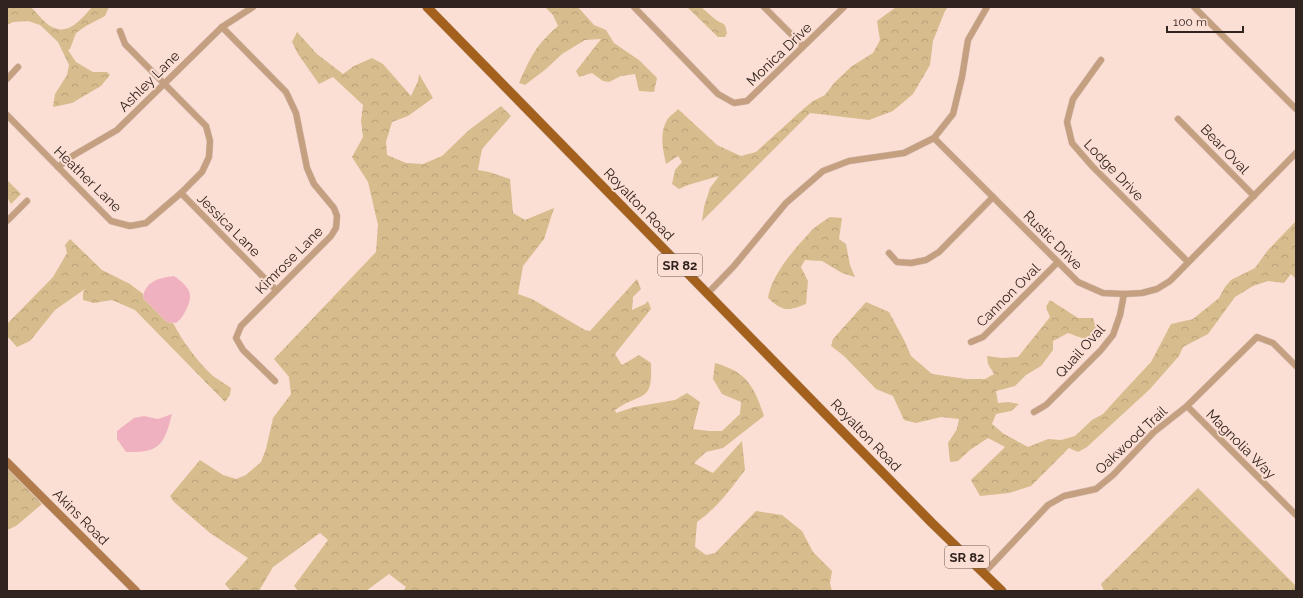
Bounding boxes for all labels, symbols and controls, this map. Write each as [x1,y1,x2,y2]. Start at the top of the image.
scale bar [1167,8,1243,34]
text: 100 m [1173,15,1207,29]
street label: Monica Drive [743,19,815,89]
street label: Ashley Lane [115,47,183,115]
street label: Bear Oval [1198,121,1253,177]
street label: Lodge Drive [1081,136,1147,204]
street label: Heather Lane [51,143,125,215]
street label: Royalton Road [601,165,677,243]
street label: Jessica Lane [194,190,264,260]
street label: Rustic Drive [1020,207,1086,273]
street label: Kimrose Lane [252,223,326,297]
road number: SR 82 [658,254,702,276]
street label: Cannon Oval [973,260,1043,330]
street label: Quail Oval [1052,321,1108,381]
street label: Royalton Road [828,396,904,474]
street label: Oakwood Trail [1092,403,1170,477]
street label: Magnolia Way [1203,406,1279,482]
street label: Akins Road [50,486,112,548]
road number: SR 82 [945,546,989,568]

